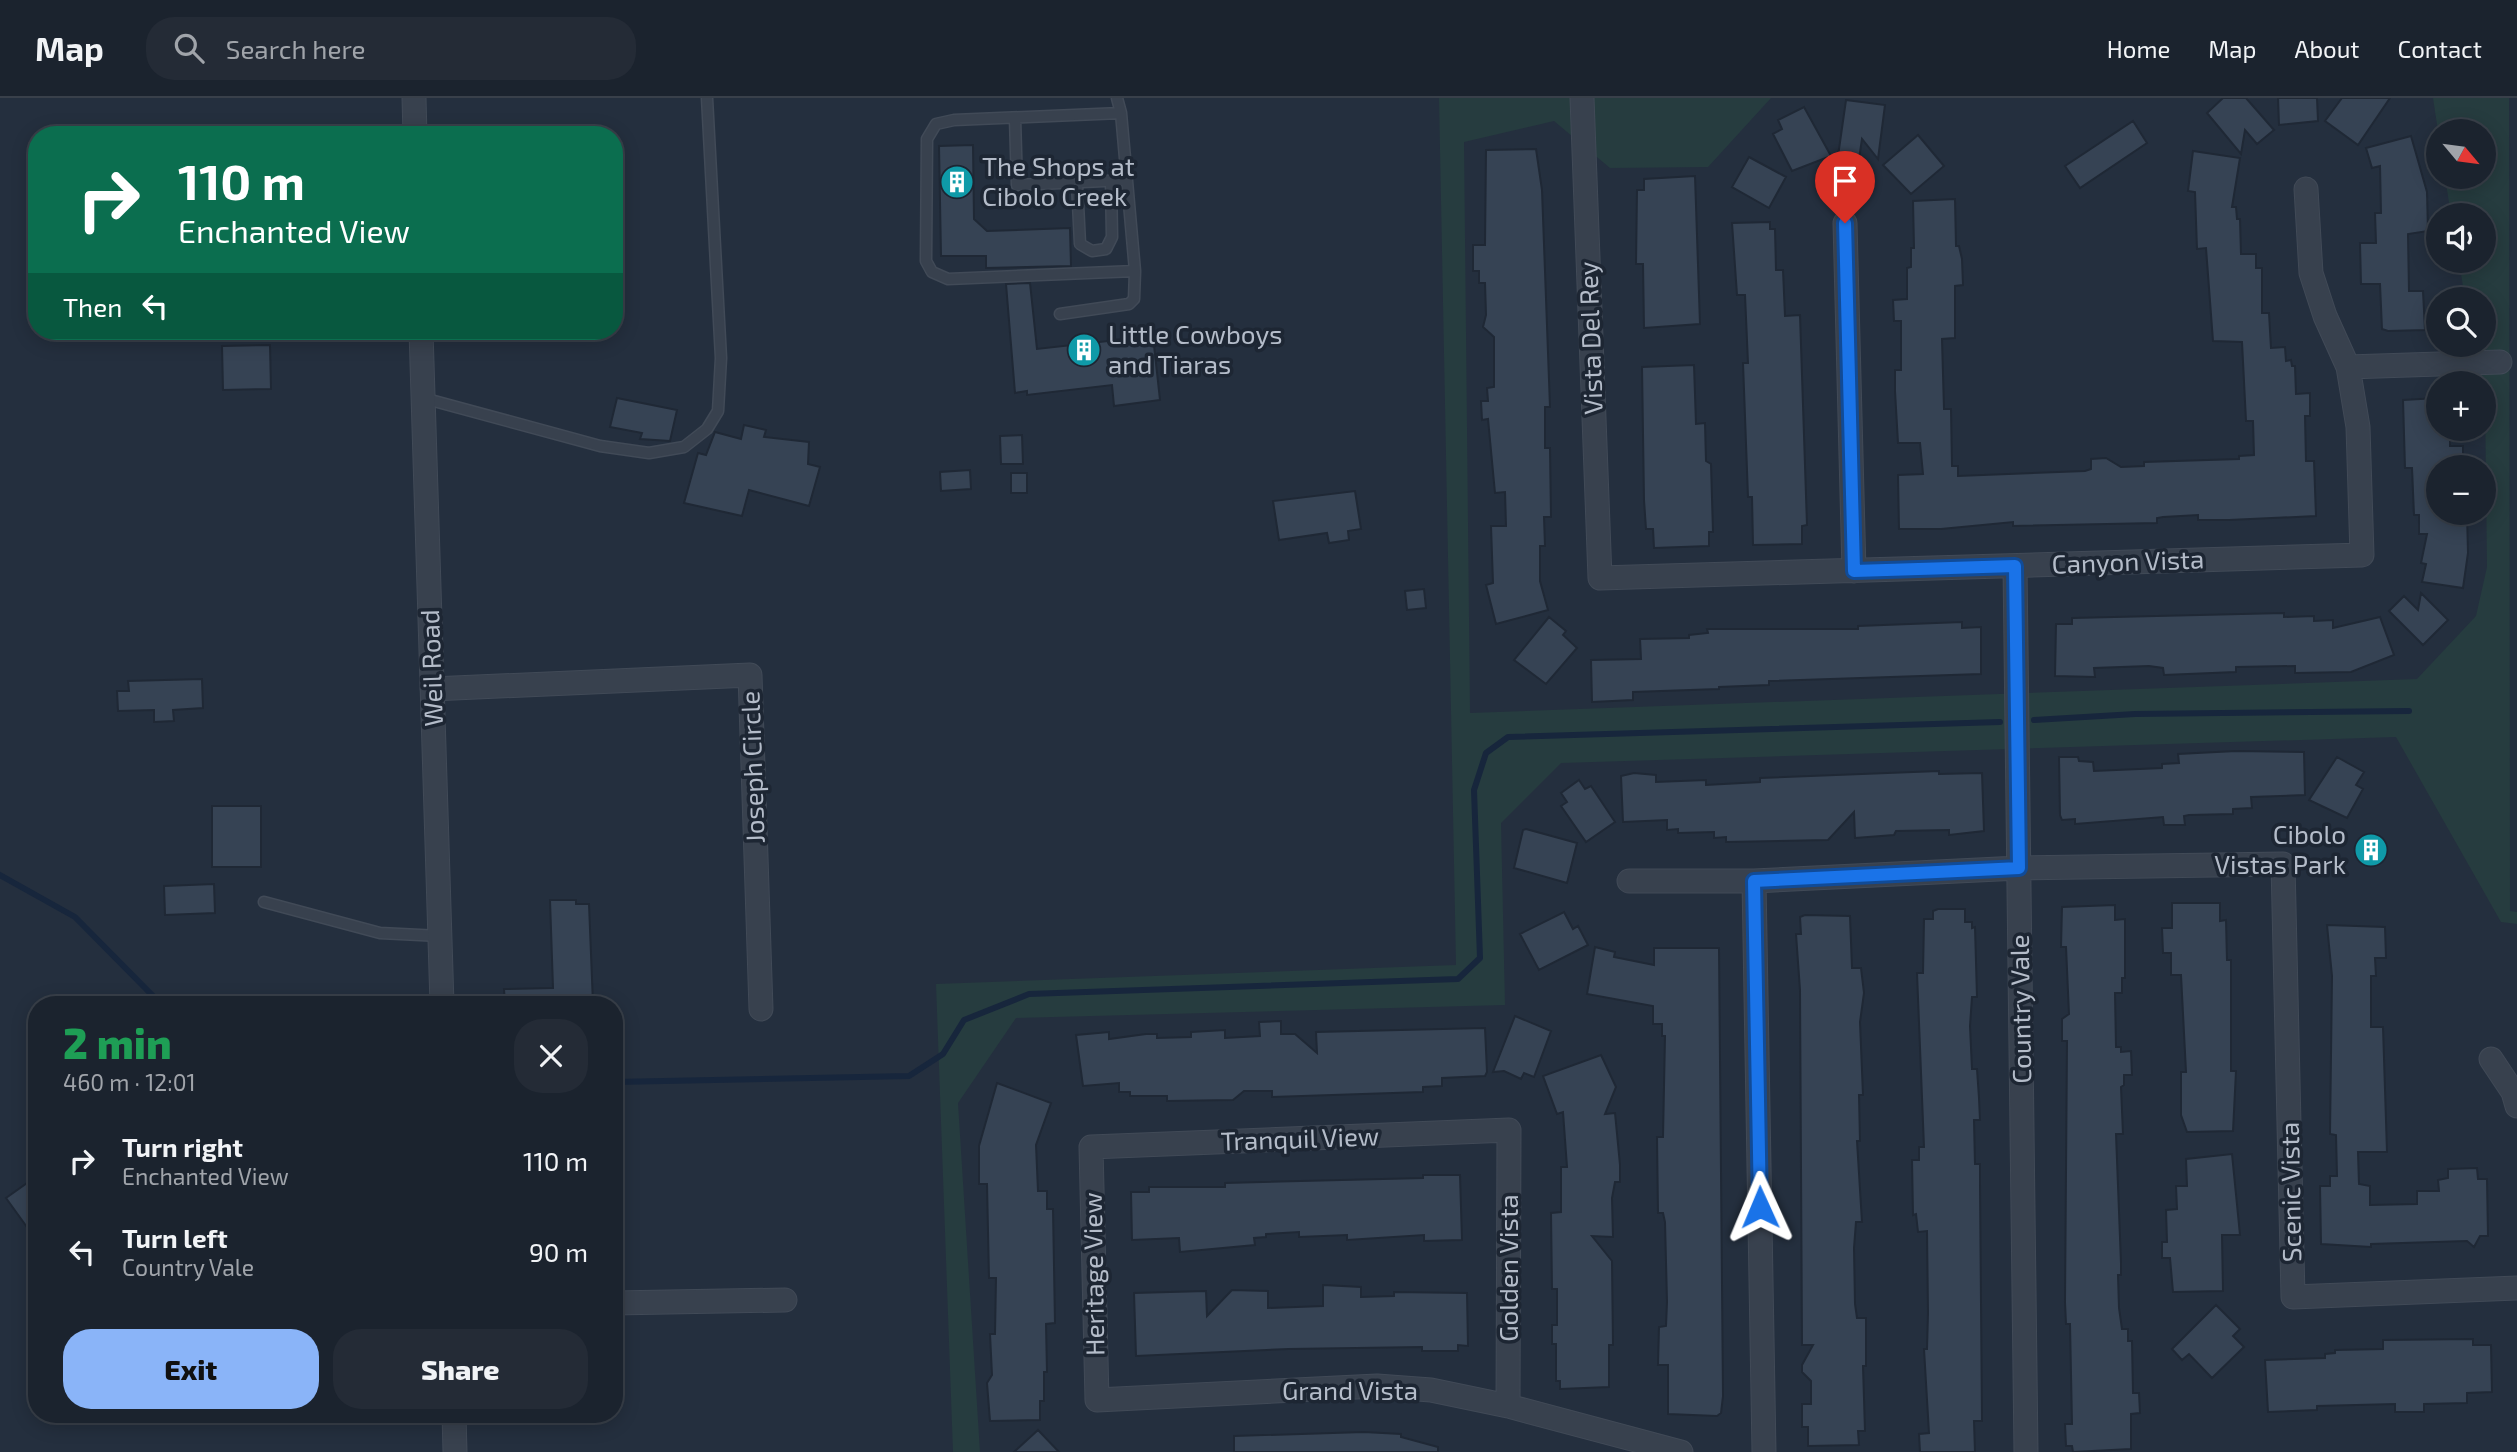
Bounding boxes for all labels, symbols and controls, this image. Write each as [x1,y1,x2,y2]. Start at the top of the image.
search box [146,17,636,80]
text: Map [35,28,104,68]
icon: search [170,29,208,67]
text: Search here [226,33,365,64]
text: Home [2107,34,2170,63]
text: Map [2208,34,2256,63]
text: About [2294,34,2360,63]
text: Contact [2398,34,2482,63]
north arrow [2426,119,2496,189]
map controls [2426,119,2496,525]
place label: The Shops at Cibolo Creek [982,150,1135,211]
text: 110 m [178,151,305,210]
pin [1815,151,1875,223]
icon: right [63,154,154,245]
icon: arrive [1826,162,1864,200]
building icon: The Shops at Cibolo Creek [938,163,976,201]
button: sound [2426,203,2496,273]
text: Enchanted View [178,211,410,249]
street label: Vista Del Rey [1571,261,1608,415]
icon: left [136,287,174,325]
button: search [2426,287,2496,357]
text: Then [63,291,122,322]
place label: Little Cowboys and Tiaras [1108,318,1282,379]
building icon: Little Cowboys and Tiaras [1065,331,1103,369]
button: + [2426,371,2496,441]
button: − [2426,455,2496,525]
street label: Canyon Vista [2051,542,2205,579]
street label: Weil Road [413,609,448,727]
street label: Joseph Circle [733,690,770,844]
place label: Cibolo Vistas Park [2214,818,2346,879]
building icon: Cibolo Vistas Park [2352,831,2390,869]
street label: Country Vale [2003,934,2036,1084]
text: 2 min [63,1017,172,1067]
button: close [514,1019,588,1093]
text: 460 m · 12:01 [63,1068,196,1096]
street label: Tranquil View [1220,1119,1380,1156]
street label: Scenic Vista [2273,1122,2306,1262]
text: Turn right [122,1131,243,1162]
icon: right [63,1142,101,1180]
text: 110 m [523,1145,588,1176]
text: Enchanted View [122,1162,289,1190]
position arrow [1723,1170,1797,1244]
street label: Heritage View [1076,1192,1109,1356]
street label: Golden Vista [1492,1194,1523,1342]
text: Turn left [122,1222,228,1253]
icon: left [63,1233,101,1271]
text: 90 m [529,1236,588,1267]
text: Country Vale [122,1253,254,1281]
button: Exit [63,1329,319,1409]
button: Share [333,1329,588,1409]
street label: Grand Vista [1282,1374,1418,1405]

